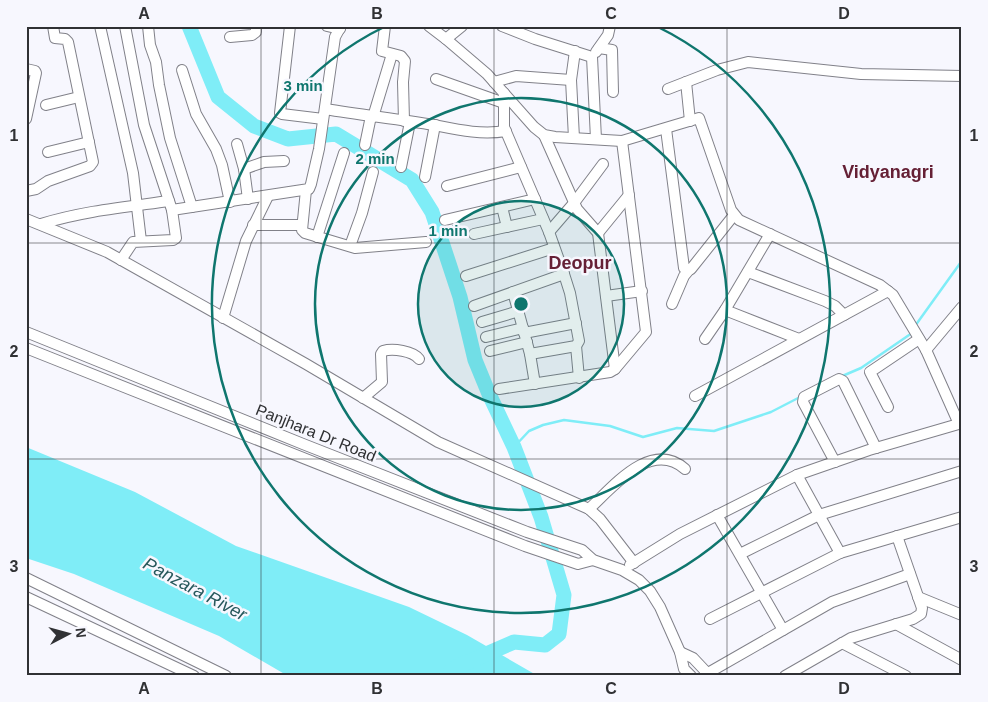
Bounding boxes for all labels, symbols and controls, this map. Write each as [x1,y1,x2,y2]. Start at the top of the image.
text: A [138,5,150,22]
text: B [371,5,383,22]
text: C [605,5,617,22]
text: D [838,5,850,22]
text: 3 min [283,77,323,94]
text: 1 [10,127,19,144]
text: 1 [970,127,979,144]
text: 2 min [355,150,395,167]
district label: Vidyanagri [842,162,934,182]
text: 1 min [428,222,468,239]
district label: Deopur [549,253,612,273]
centre of rings [512,295,530,313]
text: 2 [10,343,19,360]
text: 2 [970,343,979,360]
street label: Panjhara Dr Road [253,401,379,465]
water label: Panzara River [140,553,251,625]
text: 3 [10,558,19,575]
text: 3 [970,558,979,575]
north arrow [42,610,92,660]
text: N [72,627,89,639]
text: A [138,680,150,697]
text: B [371,680,383,697]
text: C [605,680,617,697]
text: D [838,680,850,697]

